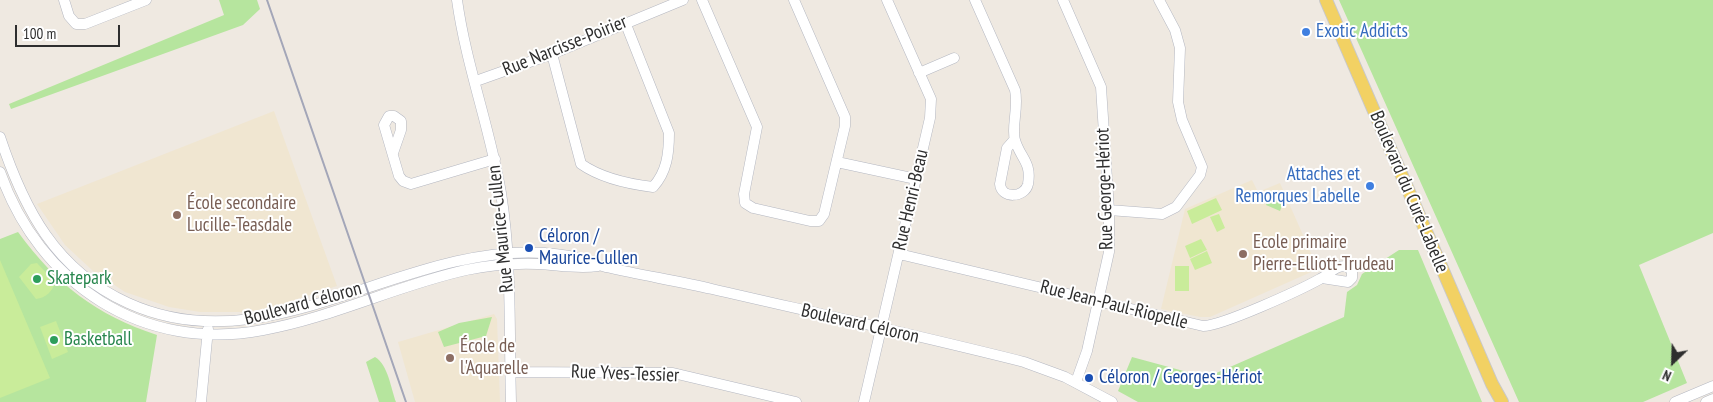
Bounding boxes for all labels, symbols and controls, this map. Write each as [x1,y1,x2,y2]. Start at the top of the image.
street label: Rue Narcisse-Poirier [499,11,631,81]
scale bar [18,15,122,47]
place label: Exotic Addicts [1316,21,1408,43]
text: 100 m [23,24,56,43]
marker: Exotic Addicts [1300,26,1312,38]
street label: Boulevard du Curé-Labelle [1365,108,1453,276]
street label: Rue George-Hériot [1091,128,1119,250]
street label: Rue Henri-Beau [888,147,934,253]
street label: Rue Maurice-Cullen [483,164,519,294]
place label: Attaches et Remorques Labelle [1235,164,1360,208]
marker: Attaches et Remorques Labelle [1364,180,1376,192]
place label: École secondaire Lucille-Teasdale [187,193,296,237]
marker: École secondaire Lucille-Teasdale [171,209,183,221]
place label: Céloron / Maurice-Cullen [539,226,638,270]
place label: Ecole primaire Pierre-Elliott-Trudeau [1253,232,1394,276]
marker: Céloron / Maurice-Cullen [523,242,535,254]
marker: Ecole primaire Pierre-Elliott-Trudeau [1237,248,1249,260]
place label: Skatepark [47,268,111,290]
marker: Skatepark [31,273,43,285]
street label: Rue Jean-Paul-Riopelle [1038,276,1190,334]
street label: Boulevard Céloron [242,277,364,331]
street label: Boulevard Céloron [799,299,921,349]
place label: Basketball [64,329,132,351]
marker: Basketball [48,334,60,346]
place label: École de l'Aquarelle [460,336,529,380]
north arrow [1648,337,1698,387]
marker: École de l'Aquarelle [444,352,456,364]
street label: Rue Yves-Tessier [570,361,680,387]
text: N [1660,366,1674,385]
place label: Céloron / Georges-Hériot [1099,367,1262,389]
marker: Céloron / Georges-Hériot [1083,372,1095,384]

